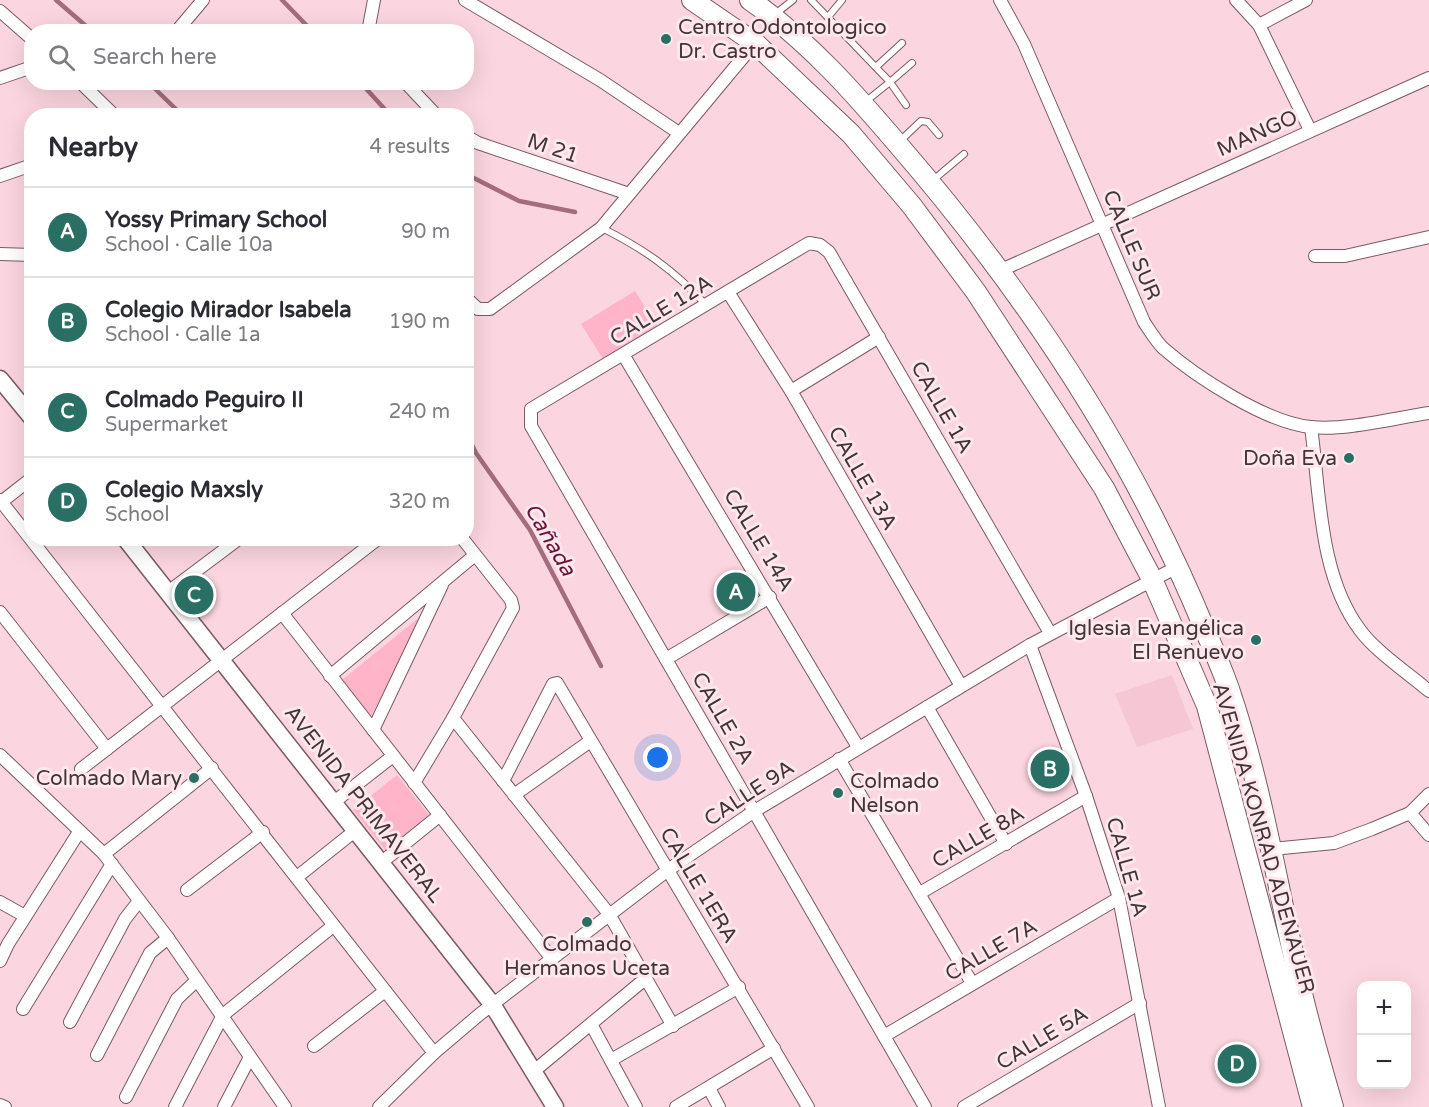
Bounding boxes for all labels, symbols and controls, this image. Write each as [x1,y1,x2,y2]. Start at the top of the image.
place label: Centro Odontologico Dr. Castro [678,15,887,64]
search box [24,24,474,90]
marker: Centro Odontologico Dr. Castro [659,32,673,46]
icon: search [45,41,78,74]
text: Search here [93,44,217,70]
street label: MANGO [1213,105,1301,162]
street label: M 21 [524,128,582,169]
text: Nearby [48,132,138,163]
text: 4 results [370,135,450,159]
street label: CALLE SUR [1097,186,1166,304]
text: Yossy Primary School [105,207,327,233]
text: A [60,220,75,244]
text: 90 m [401,220,450,244]
text: School · Calle 10a [105,233,273,257]
street label: CALLE 12A [605,270,717,351]
text: Colegio Mirador Isabela [105,297,352,323]
text: B [61,310,74,334]
text: 190 m [389,310,450,334]
text: School · Calle 1a [105,323,260,347]
street label: CALLE 1A [905,357,978,458]
text: Colmado Peguiro II [105,387,304,413]
text: C [61,400,74,424]
text: 240 m [389,400,450,424]
text: Supermarket [105,413,228,437]
street label: CALLE 13A [823,422,902,534]
place label: Doña Eva [1243,446,1337,471]
marker: Doña Eva [1342,451,1356,465]
text: Colegio Maxsly [105,477,263,503]
street label: CALLE 14A [718,484,800,596]
text: D [60,490,75,514]
text: 320 m [389,490,450,514]
water label: Cañada [519,499,582,581]
text: School [105,503,169,527]
pin: A [716,570,756,614]
pin: C [174,572,214,618]
place label: Iglesia Evangélica El Renuevo [1068,616,1244,665]
marker: Iglesia Evangélica El Renuevo [1249,633,1263,647]
street label: CALLE 2A [686,668,759,769]
street label: AVENIDA KONRAD ADENAUER [1207,680,1320,997]
street label: AVENIDA PRIMAVERAL [279,701,448,908]
your location [643,743,672,772]
pin: B [1030,746,1070,792]
street label: CALLE 9A [700,755,799,832]
place label: Colmado Mary [36,766,182,791]
place label: Colmado Nelson [850,769,939,818]
marker: Colmado Mary [187,771,201,785]
marker: Colmado Nelson [831,786,845,800]
street label: CALLE 8A [928,801,1029,874]
street label: CALLE 1A [1100,815,1153,920]
street label: CALLE 1ERA [654,823,743,948]
street label: CALLE 7A [941,914,1042,987]
marker: Colmado Hermanos Uceta [580,915,594,929]
place label: Colmado Hermanos Uceta [504,932,670,981]
map controls [1357,981,1411,1089]
button: + [1357,981,1411,1035]
street label: CALLE 5A [992,1001,1092,1075]
button: − [1357,1035,1411,1089]
pin: D [1218,1042,1256,1086]

